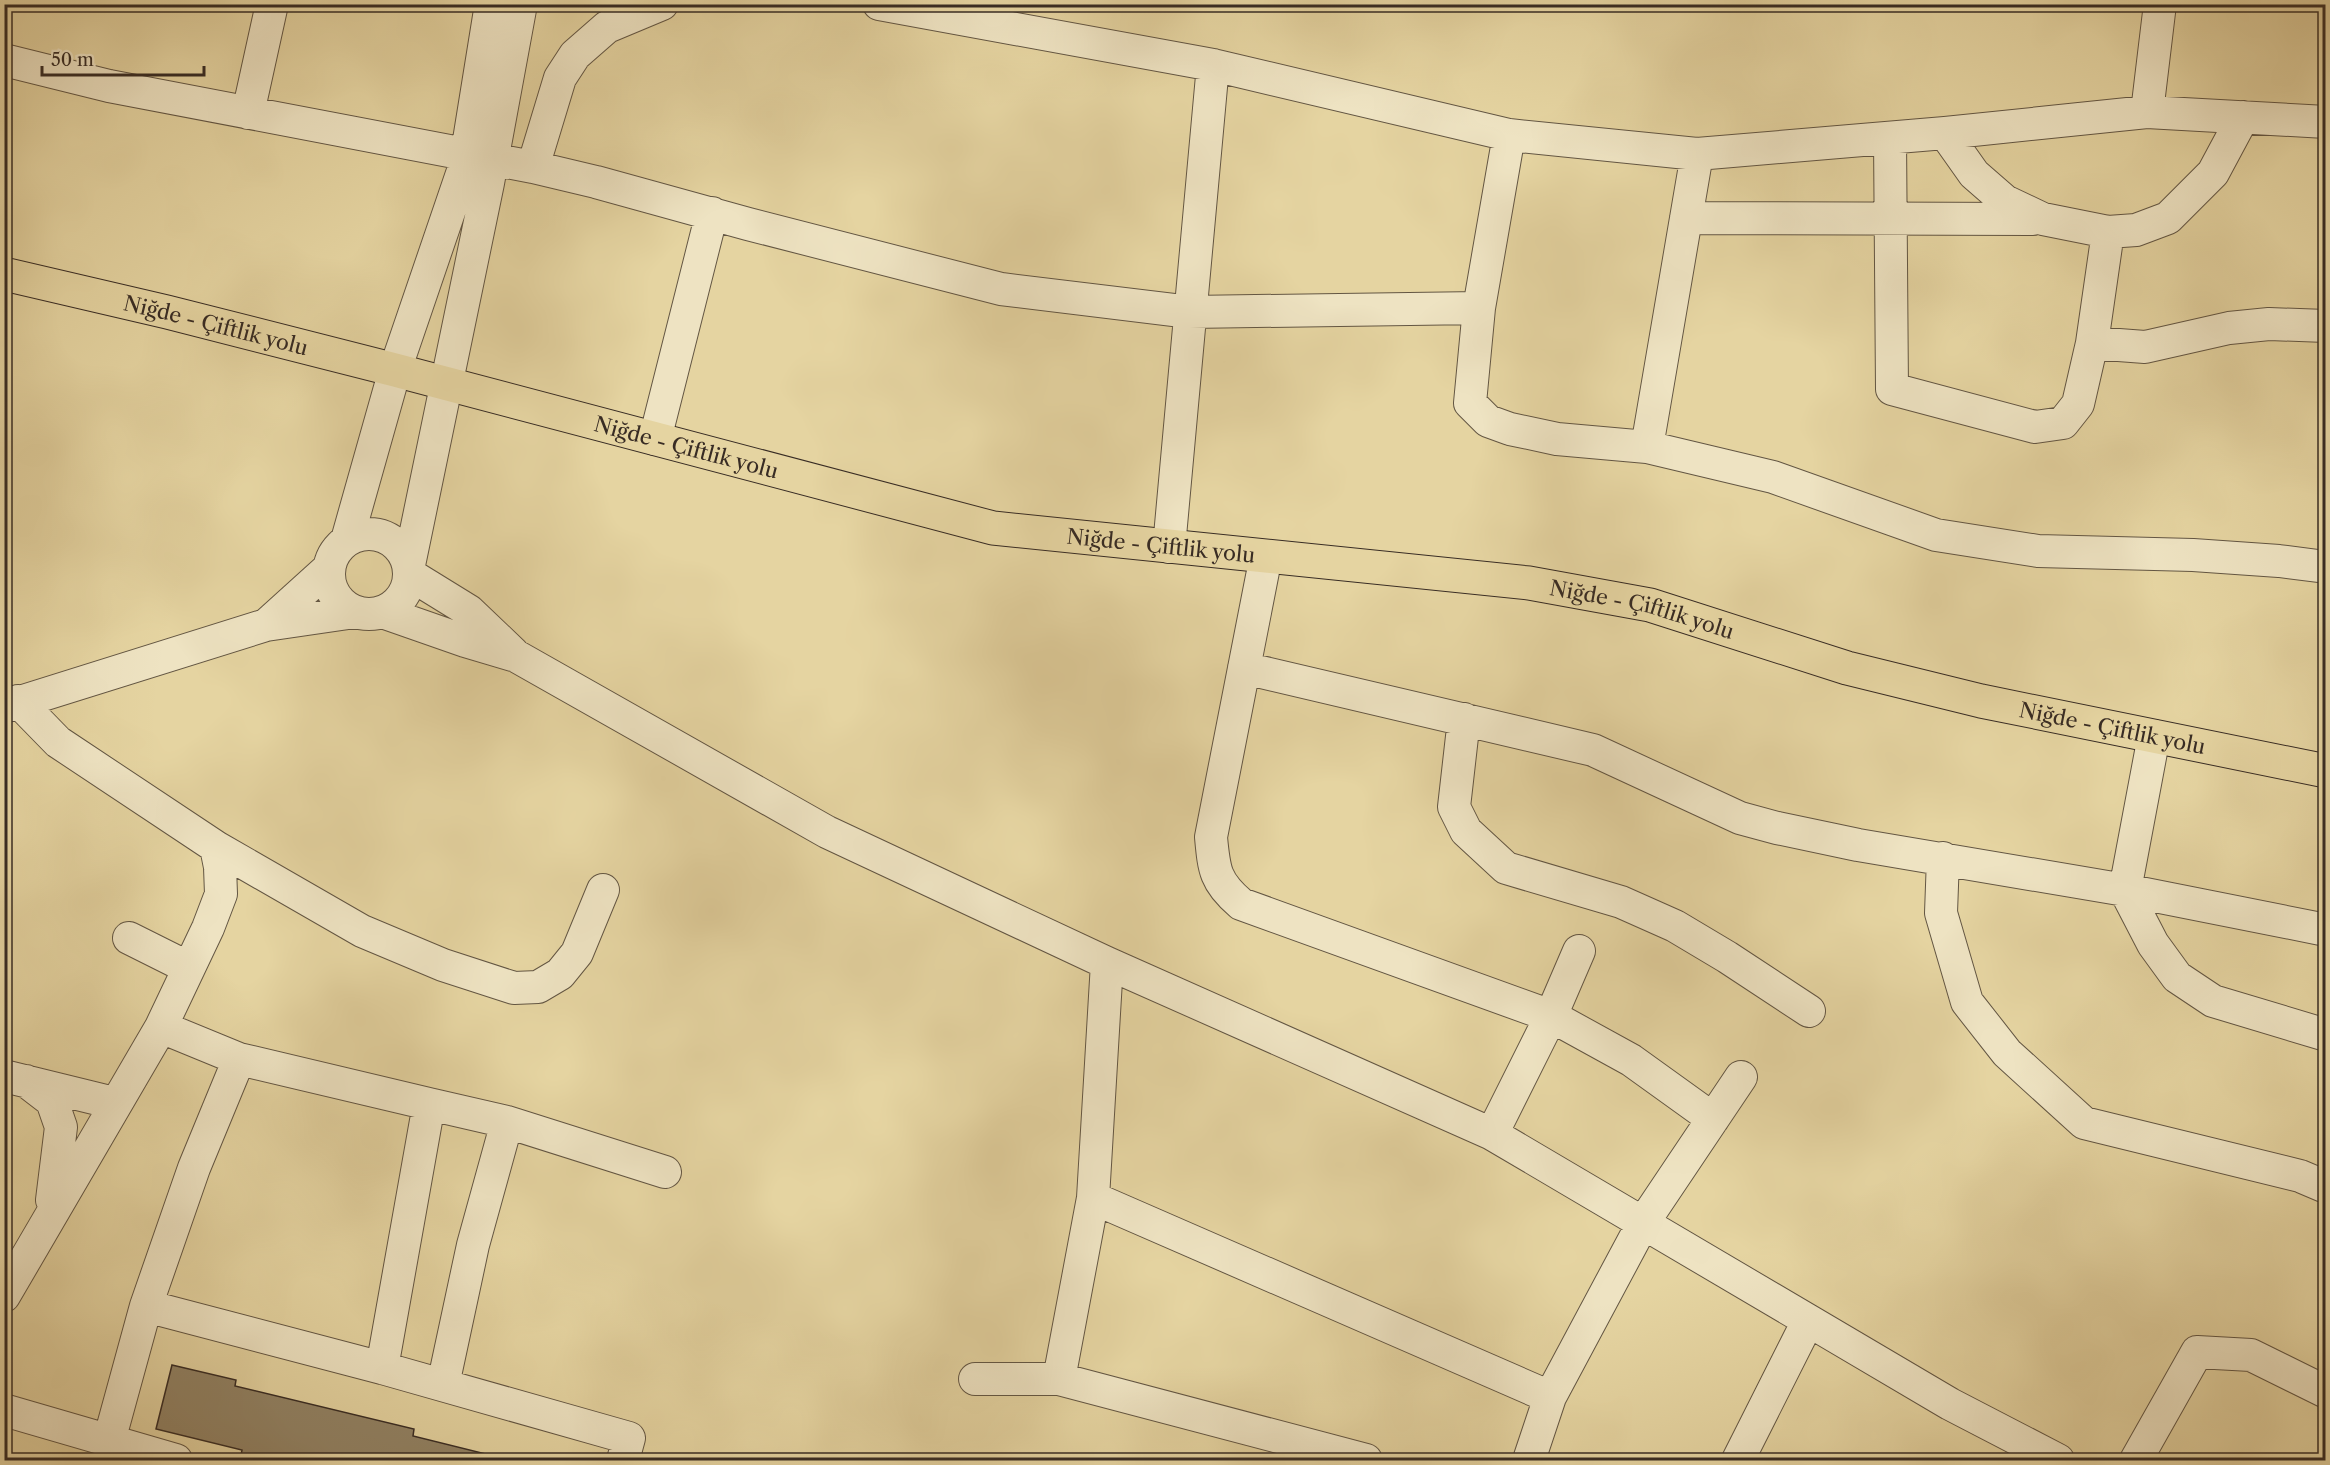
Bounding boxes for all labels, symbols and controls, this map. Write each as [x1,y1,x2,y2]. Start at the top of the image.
scale bar [42,39,204,77]
text: 50 m [51,49,94,71]
street label: Niğde - Çiftlik yolu [121,290,311,360]
street label: Niğde - Çiftlik yolu [592,411,781,483]
street label: Niğde - Çiftlik yolu [1065,523,1257,567]
street label: Niğde - Çiftlik yolu [1548,575,1737,644]
street label: Niğde - Çiftlik yolu [2017,697,2208,759]

